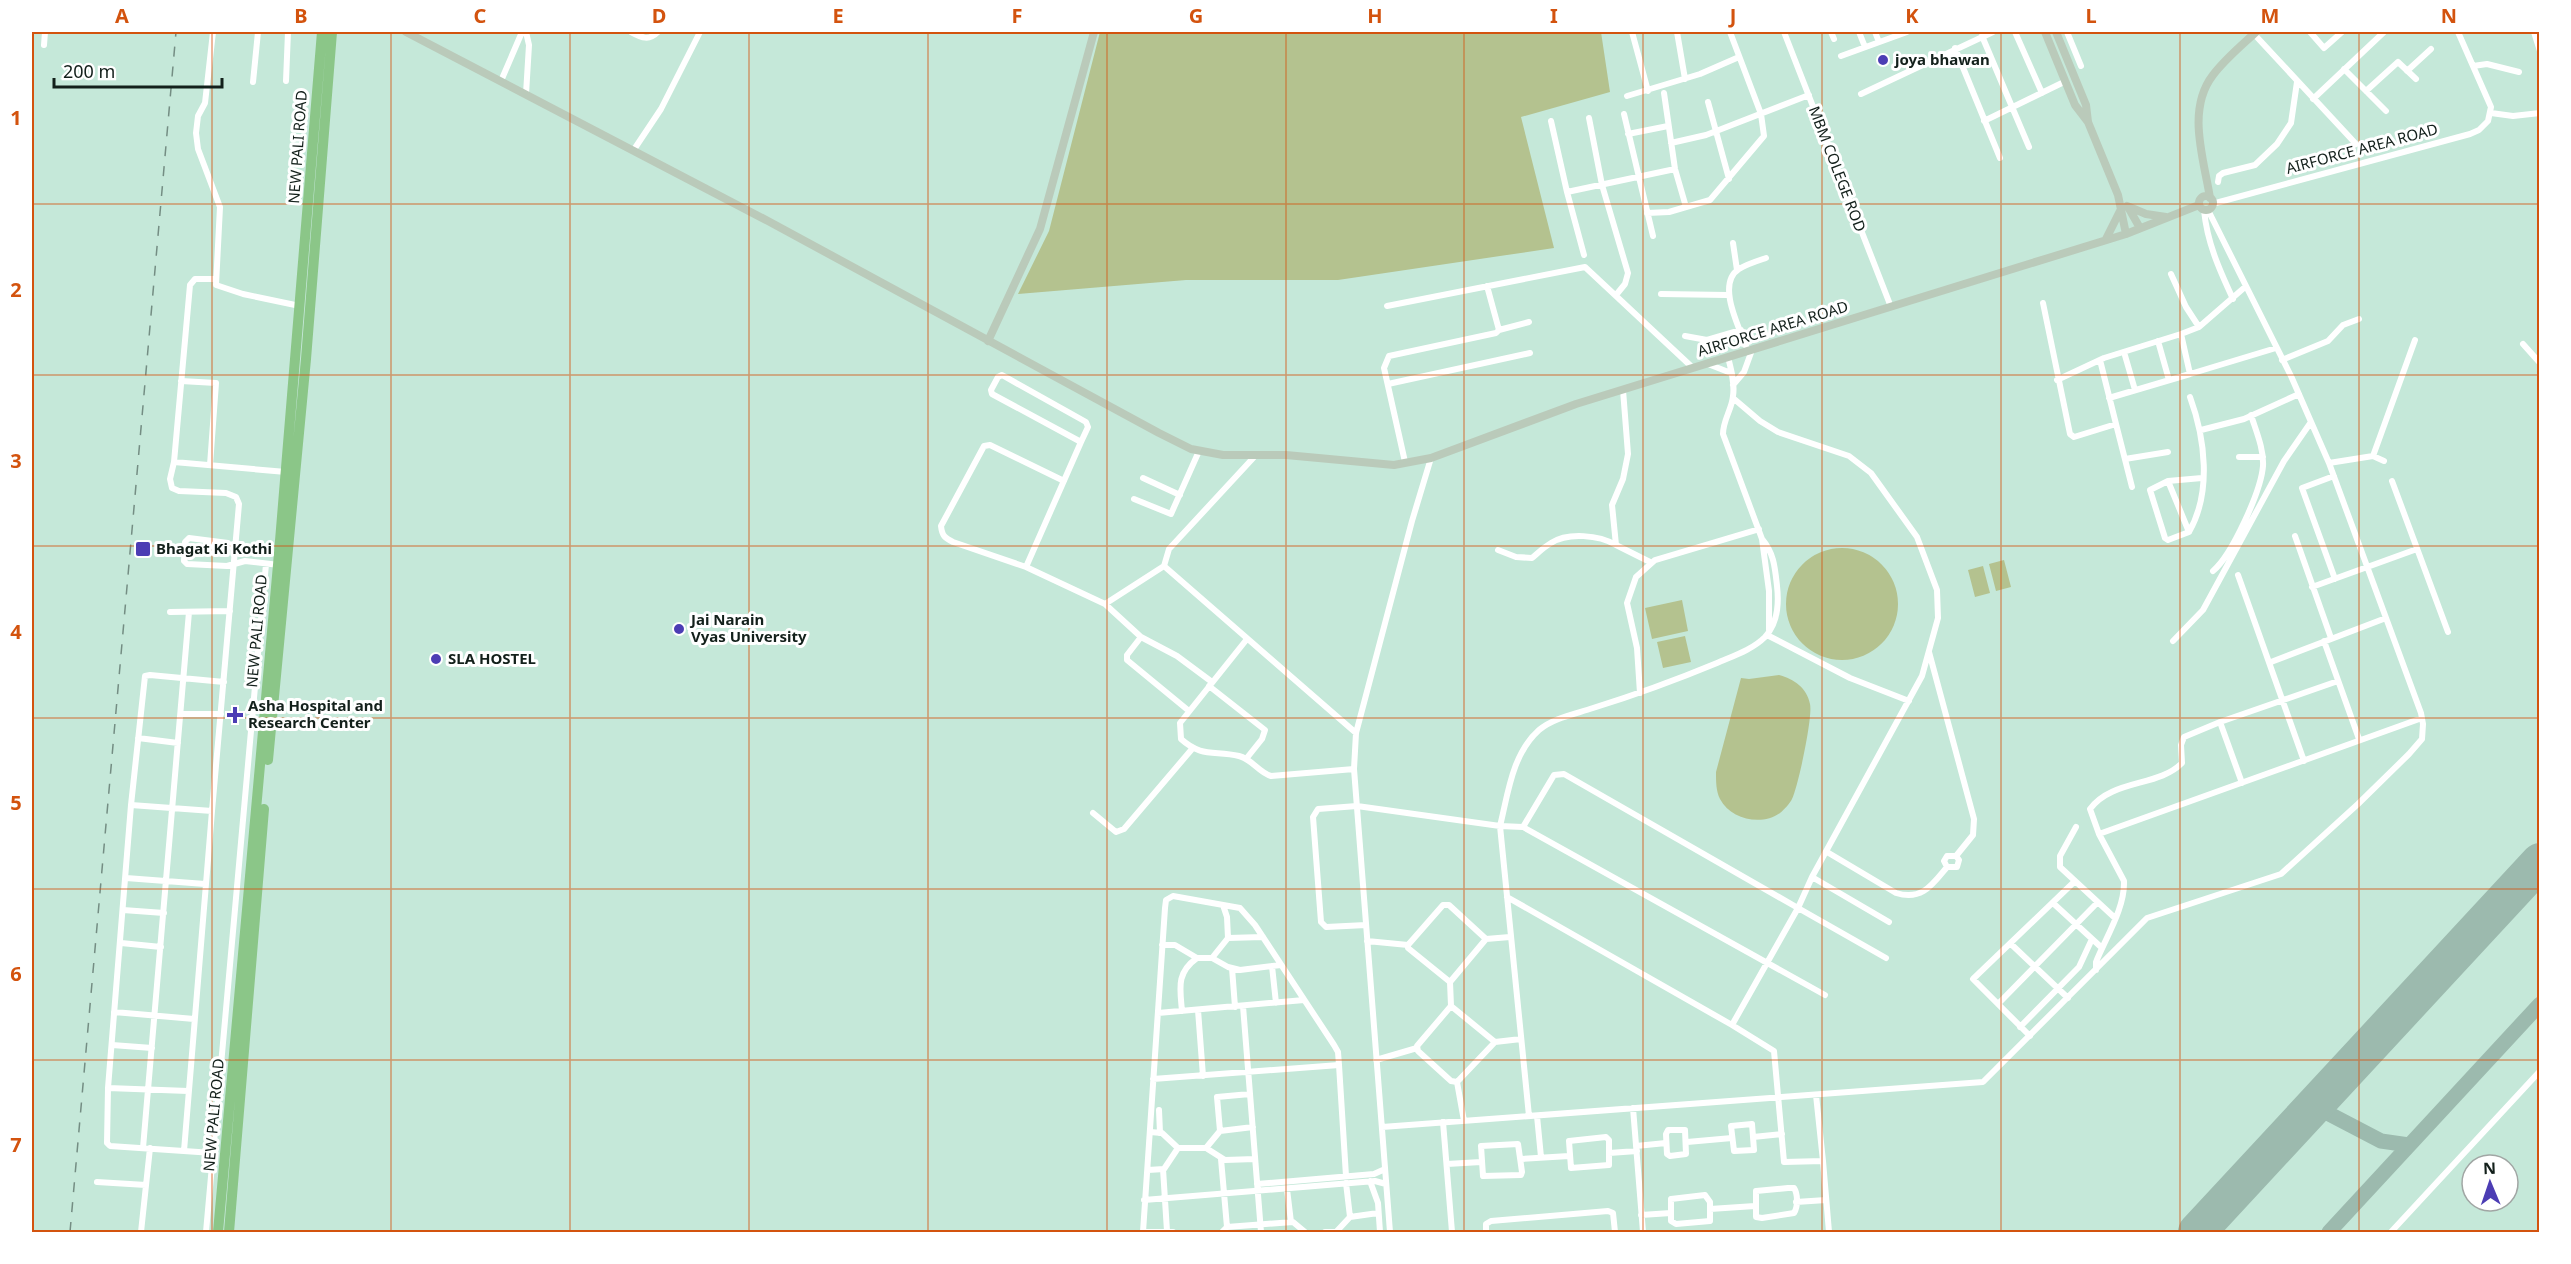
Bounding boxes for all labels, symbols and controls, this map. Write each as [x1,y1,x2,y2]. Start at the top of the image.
text: A [115,2,129,29]
text: B [294,2,308,29]
text: C [474,2,487,29]
text: D [652,2,666,29]
text: E [832,2,844,29]
text: F [1012,2,1022,29]
text: G [1189,2,1203,29]
text: H [1367,2,1383,29]
text: I [1550,2,1558,29]
text: J [1728,2,1736,29]
text: K [1905,2,1919,29]
text: L [2085,2,2097,29]
text: M [2261,2,2279,29]
text: N [2441,2,2457,29]
place label: joya bhawan [1894,49,1990,69]
scale bar [54,51,222,89]
marker: joya bhawan [1876,53,1890,67]
text: 200 m [63,59,115,83]
street label: NEW PALI ROAD [283,90,311,204]
street label: MBM COLEGE ROD [1805,103,1871,234]
text: 1 [10,104,22,131]
street label: AIRFORCE AREA ROAD [2284,118,2440,178]
text: 2 [10,276,22,303]
street label: AIRFORCE AREA ROAD [1695,296,1851,360]
text: 3 [10,447,22,474]
place label: Bhagat Ki Kothi [156,538,272,558]
marker: Bhagat Ki Kothi [134,540,152,558]
street label: NEW PALI ROAD [241,573,271,688]
place label: Jai Narain Vyas University [689,609,807,646]
text: 4 [10,618,22,645]
marker: Jai Narain Vyas University [672,622,686,636]
place label: SLA HOSTEL [448,648,536,668]
marker: SLA HOSTEL [429,652,443,666]
place label: Asha Hospital and Research Center [248,695,383,732]
marker: Asha Hospital and Research Center [226,706,244,724]
text: 5 [10,789,22,816]
text: 6 [10,960,22,987]
street label: NEW PALI ROAD [198,1057,228,1172]
text: 7 [10,1131,22,1158]
north arrow [2460,1153,2520,1213]
text: N [2483,1157,2496,1179]

